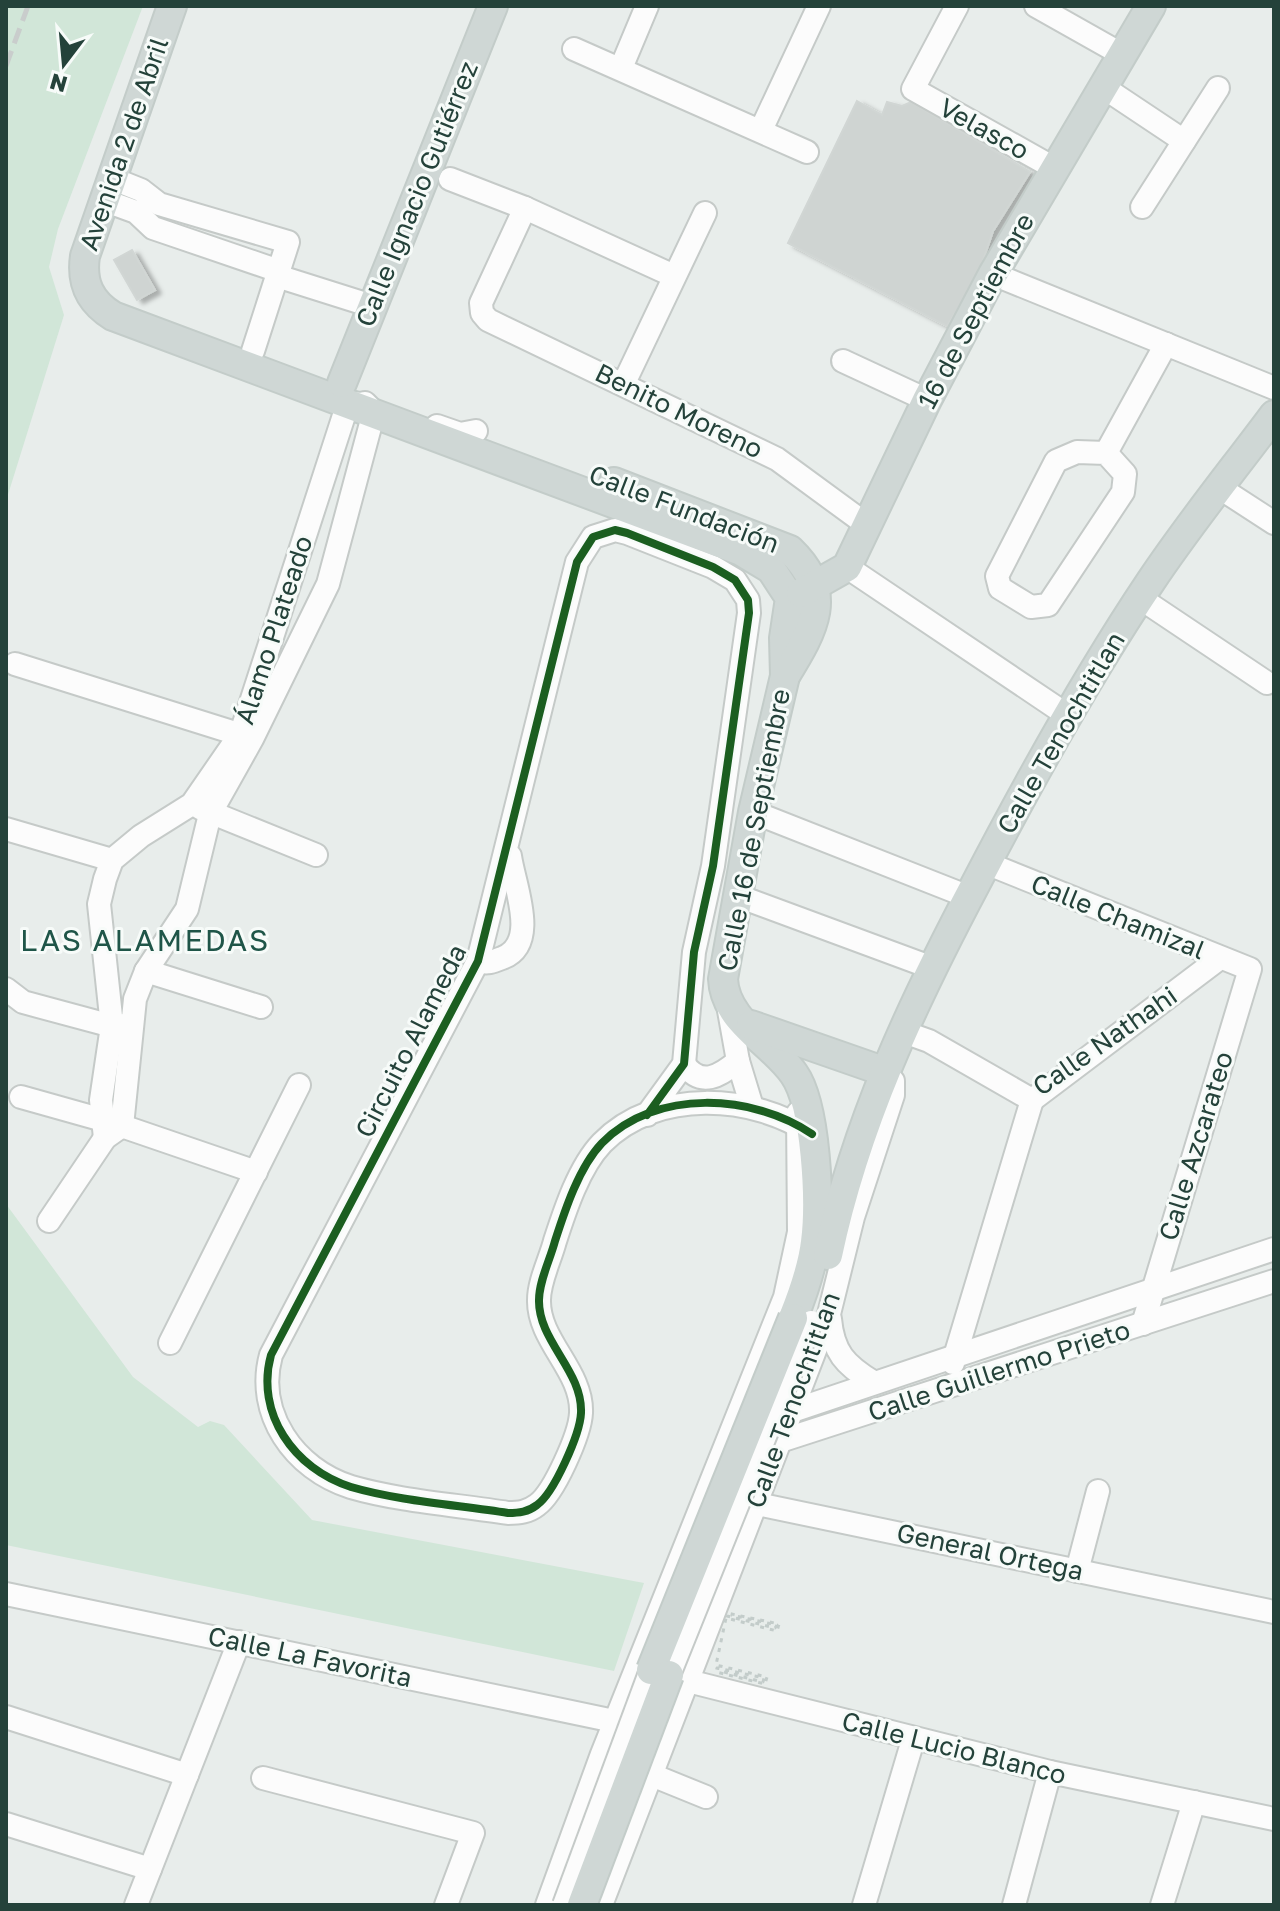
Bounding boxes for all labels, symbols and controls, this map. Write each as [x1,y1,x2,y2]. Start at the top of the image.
north arrow [24,24,104,104]
street label: Avenida 2 de Abril [73,33,175,254]
street label: Calle Ignacio Gutiérrez [349,57,484,331]
text: N [47,68,70,99]
street label: Velasco [934,91,1034,166]
street label: 16 de Septiembre [911,208,1040,414]
street label: Benito Moreno [590,357,768,464]
street label: Calle Fundación [585,458,784,559]
street label: Álamo Plateado [228,532,319,728]
street label: Calle Tenochtitlan [990,627,1131,839]
street label: Calle 16 de Septiembre [711,686,796,974]
street label: Calle Chamizal [1027,868,1210,966]
district label: LAS ALAMEDAS [20,922,270,958]
street label: Circuito Alameda [348,939,473,1143]
street label: Calle Nathahi [1027,980,1183,1102]
street label: Calle Azcarateo [1152,1048,1239,1244]
street label: Calle Tenochtitlan [739,1288,846,1512]
street label: Calle Guillermo Prieto [864,1314,1134,1427]
street label: General Ortega [894,1517,1086,1586]
street label: Calle La Favorita [205,1620,415,1693]
street label: Calle Lucio Blanco [839,1705,1069,1790]

